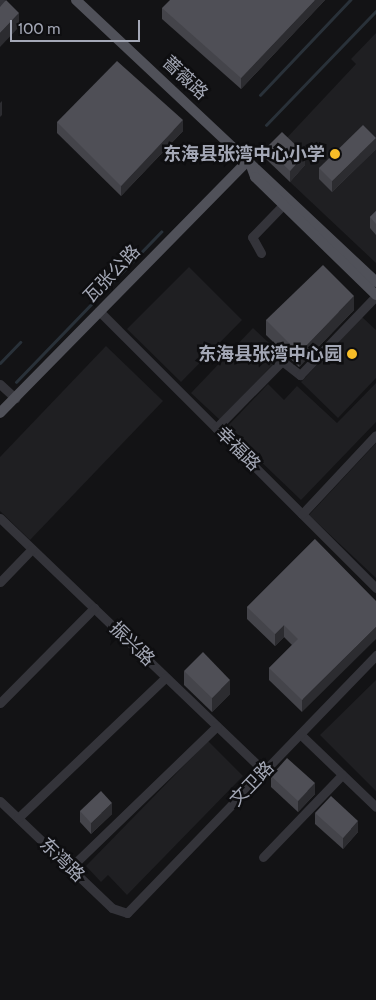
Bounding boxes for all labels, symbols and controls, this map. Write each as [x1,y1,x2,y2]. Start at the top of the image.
scale bar [12,10,142,42]
text: 100 m [18,20,60,38]
street label: 蔷薇路 [158,52,212,104]
place label: 东海县张湾中心小学 [163,143,325,165]
marker: 东海县张湾中心小学 [329,148,341,160]
street label: 瓦张公路 [79,241,145,307]
place label: 东海县张湾中心园 [198,343,342,365]
marker: 东海县张湾中心园 [346,348,358,360]
street label: 幸福路 [211,422,265,476]
street label: 振兴路 [105,617,159,671]
street label: 文卫路 [225,757,279,811]
street label: 东湾路 [35,833,89,887]

